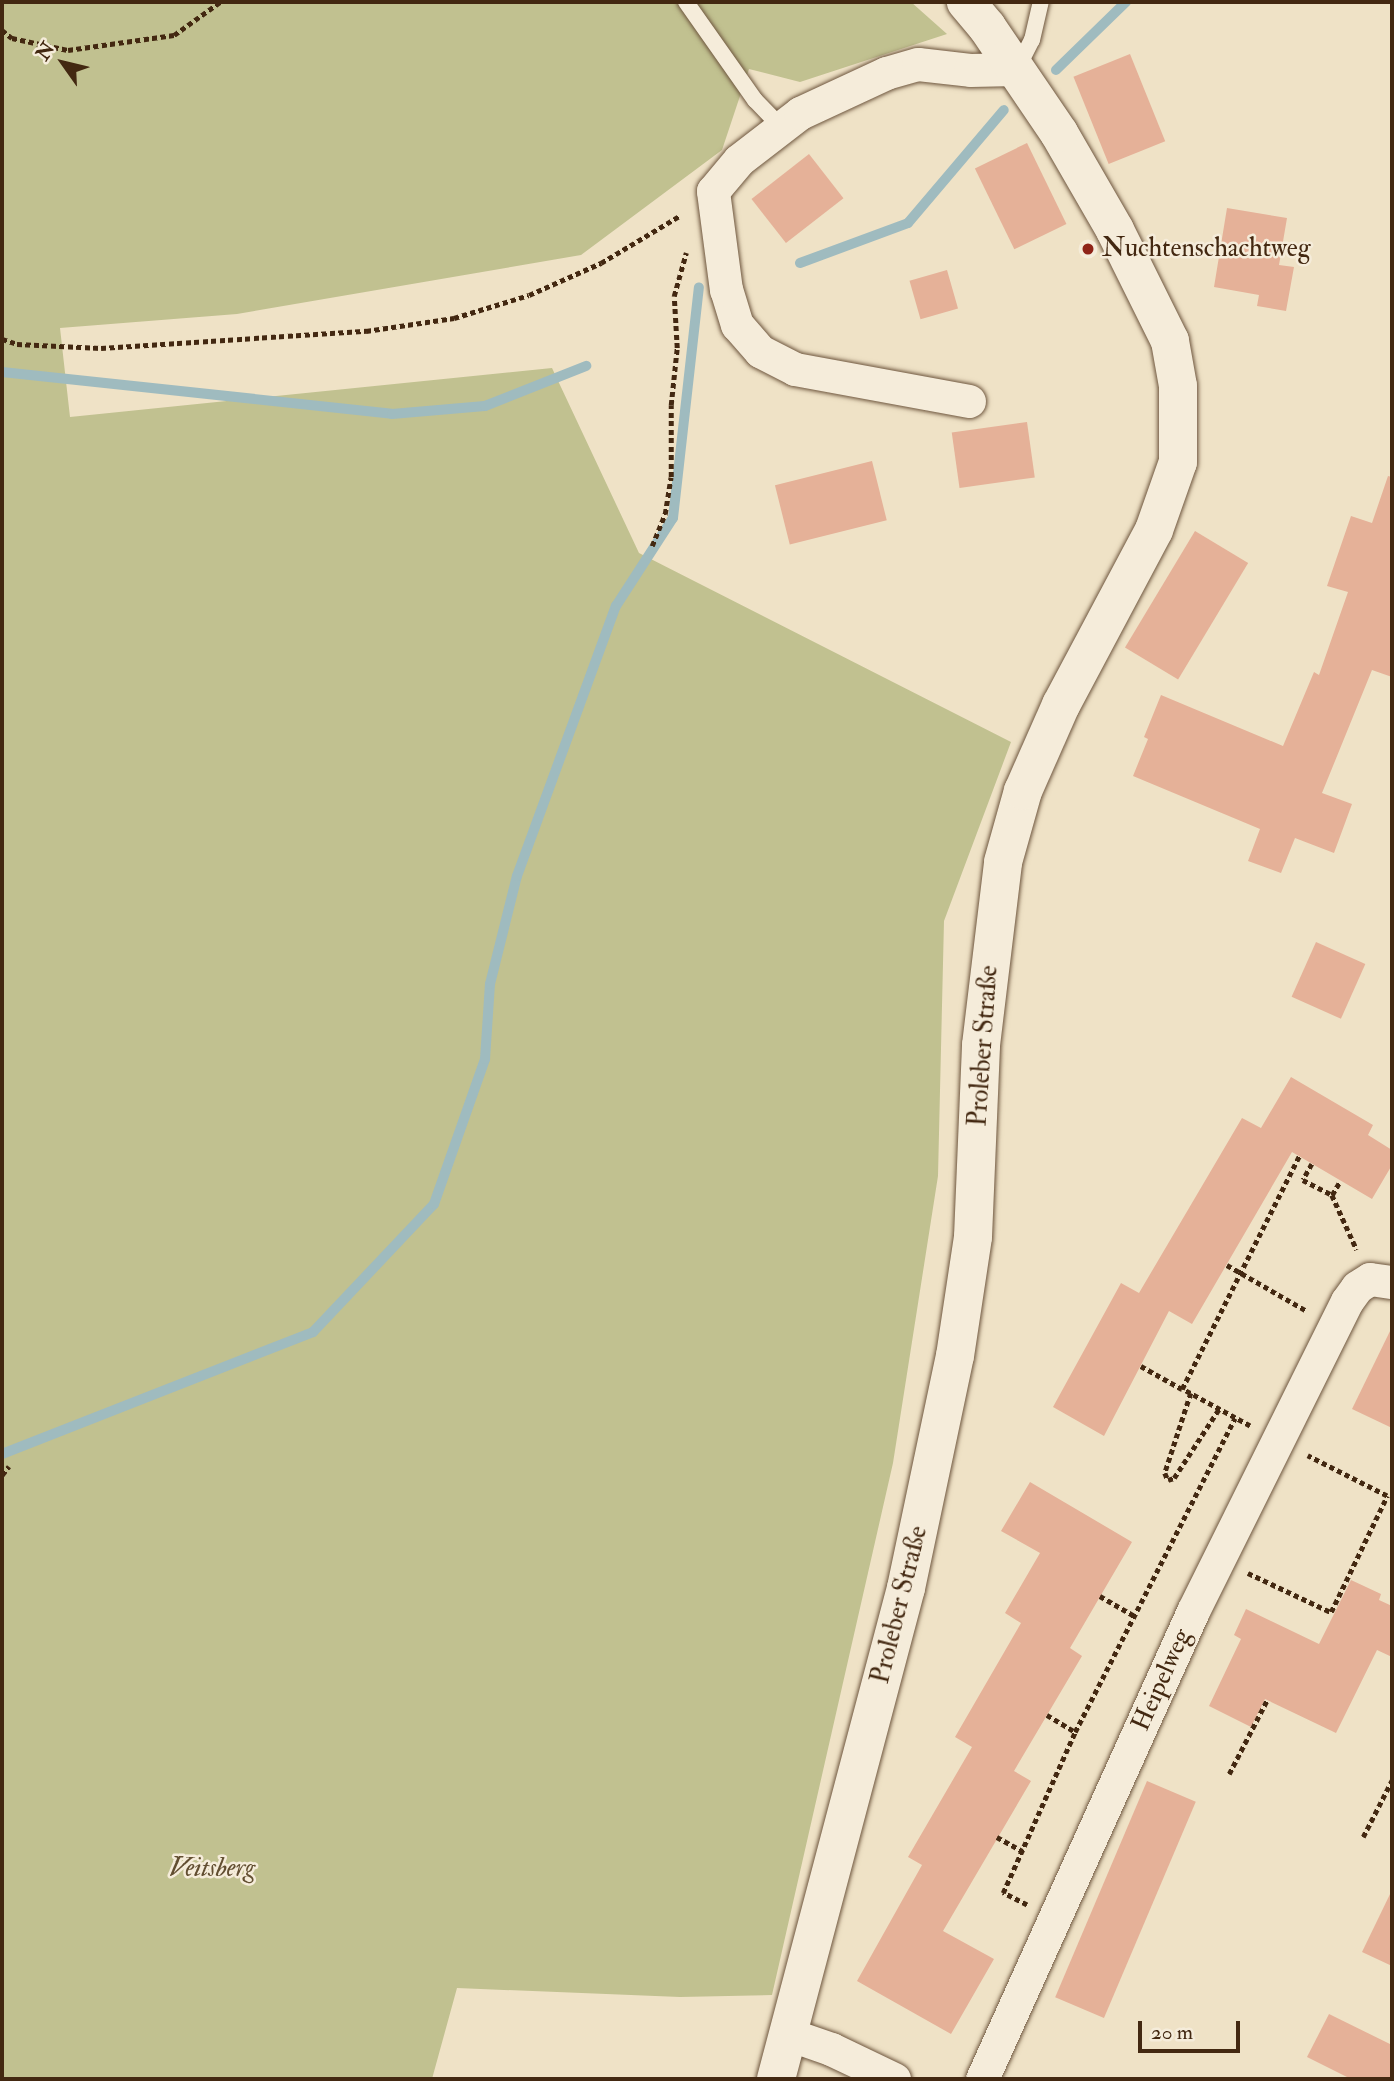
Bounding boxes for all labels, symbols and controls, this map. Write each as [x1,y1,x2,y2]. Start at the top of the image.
north arrow [28,28,98,98]
text: N [31,37,60,65]
place label: Nuchtenschachtweg [1102,233,1310,265]
marker: Nuchtenschachtweg [1080,241,1096,257]
street label: Proleber Straße [963,964,1005,1128]
street label: Proleber Straße [865,1523,935,1687]
street label: Heipelweg [1126,1624,1198,1736]
park label: Veitsberg [169,1853,255,1885]
scale bar [1142,2008,1244,2052]
text: 20 m [1151,2019,1193,2046]

